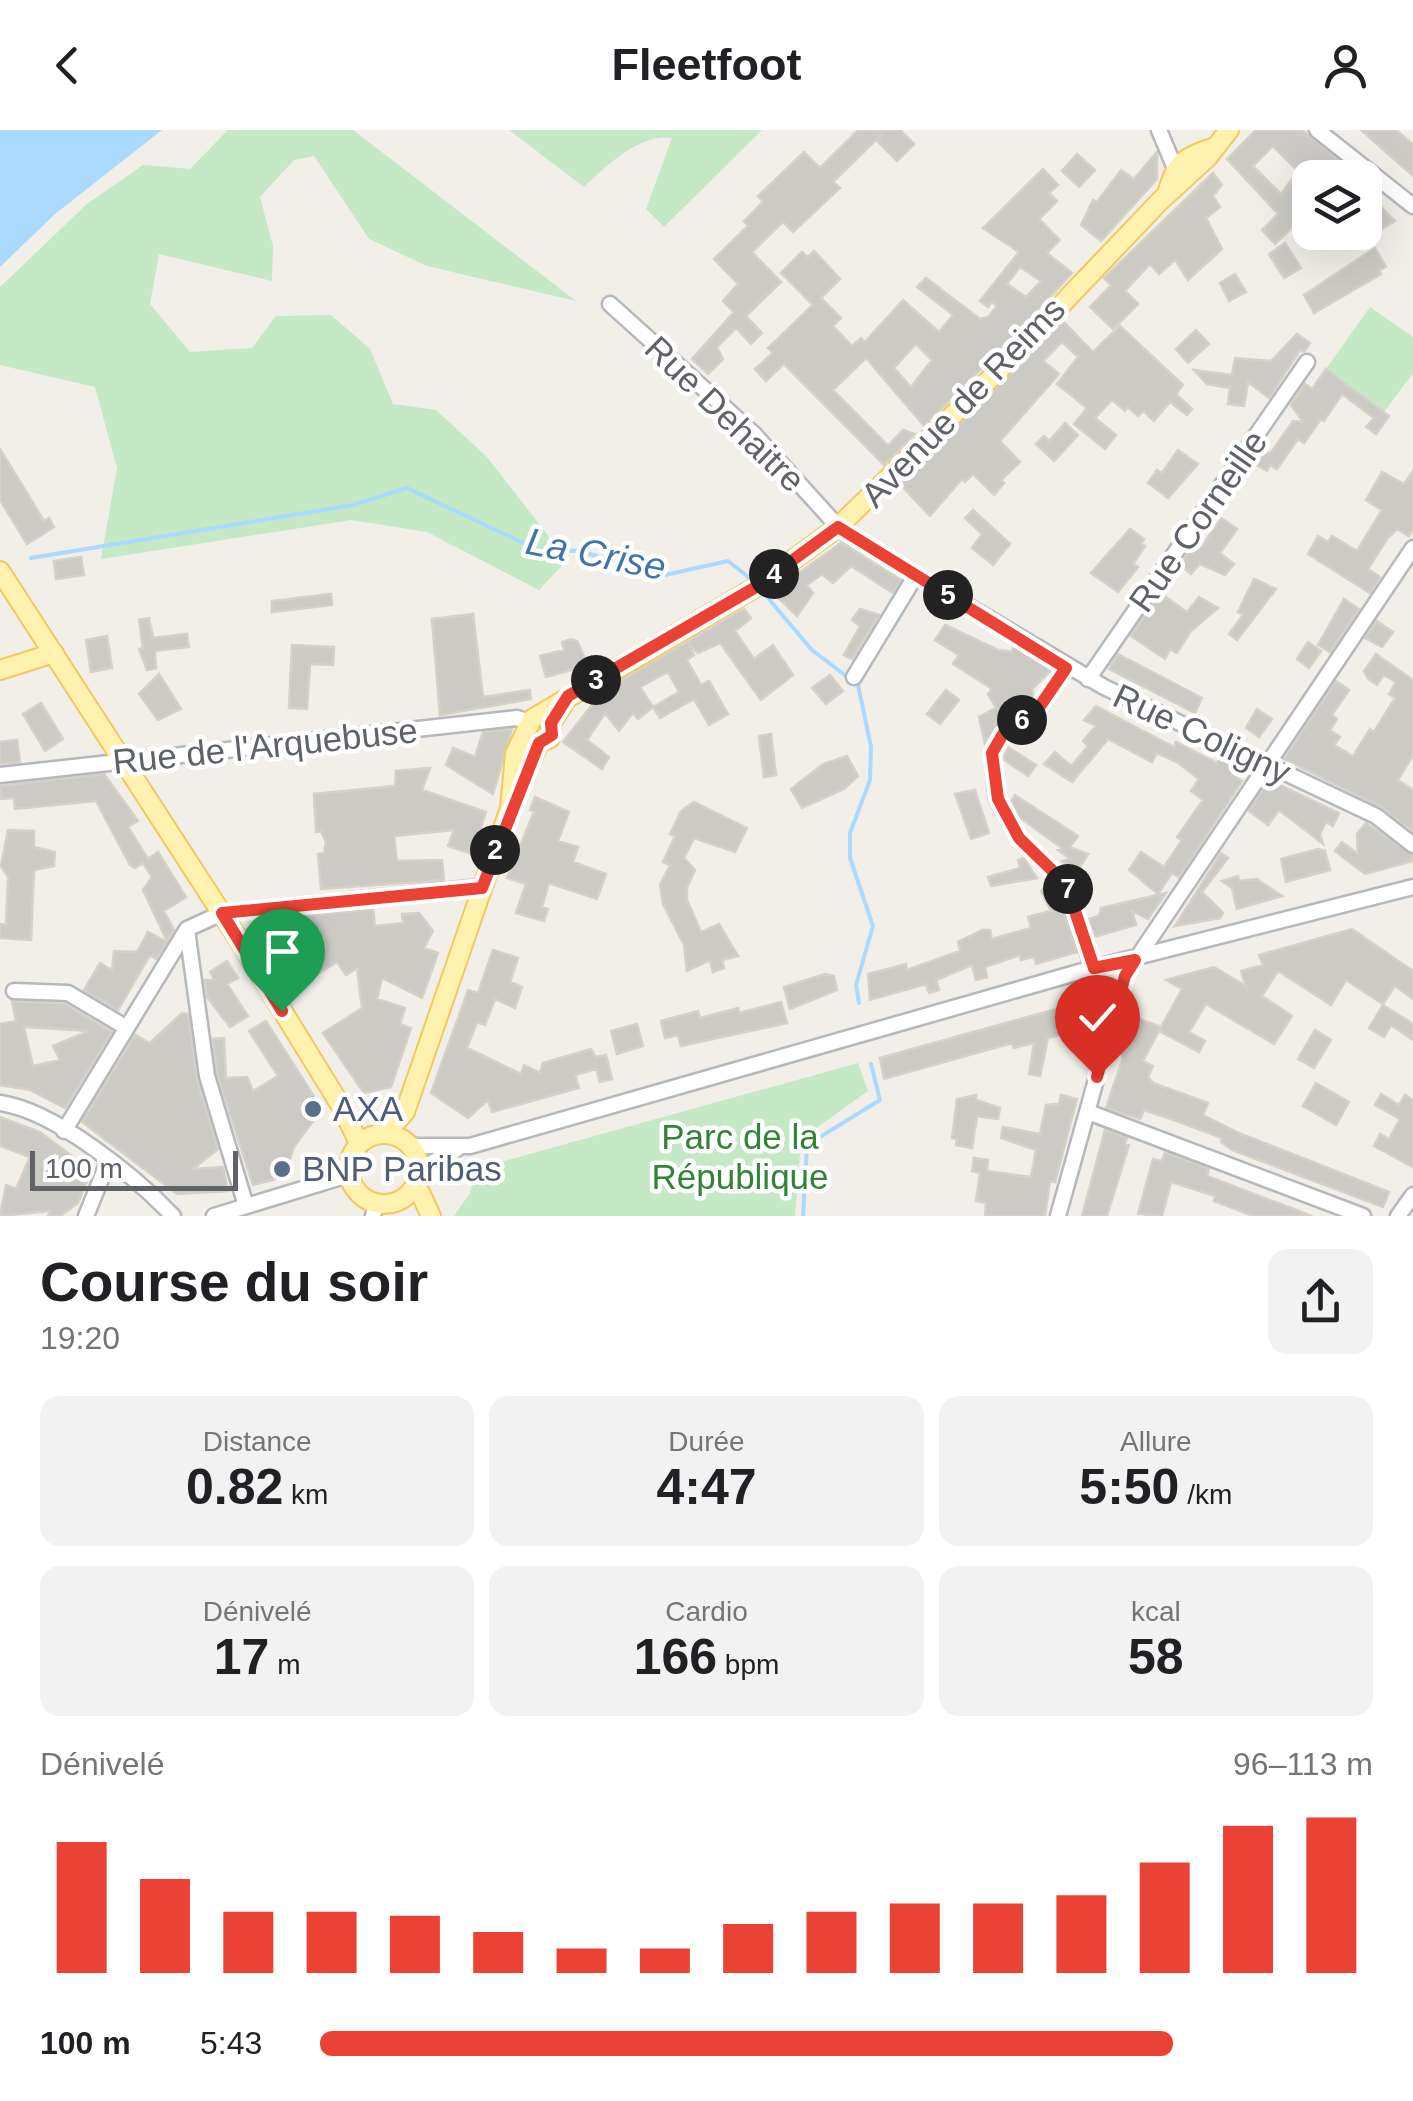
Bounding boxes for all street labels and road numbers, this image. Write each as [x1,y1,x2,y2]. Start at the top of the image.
street label: Avenue de Reims [853,289,1072,514]
street label: Rue Dehaitre [638,328,813,499]
street label: Rue Corneille [1121,423,1274,619]
street label: Rue Coligny [1108,676,1297,792]
street label: Rue de l'Arquebuse [111,710,419,781]

